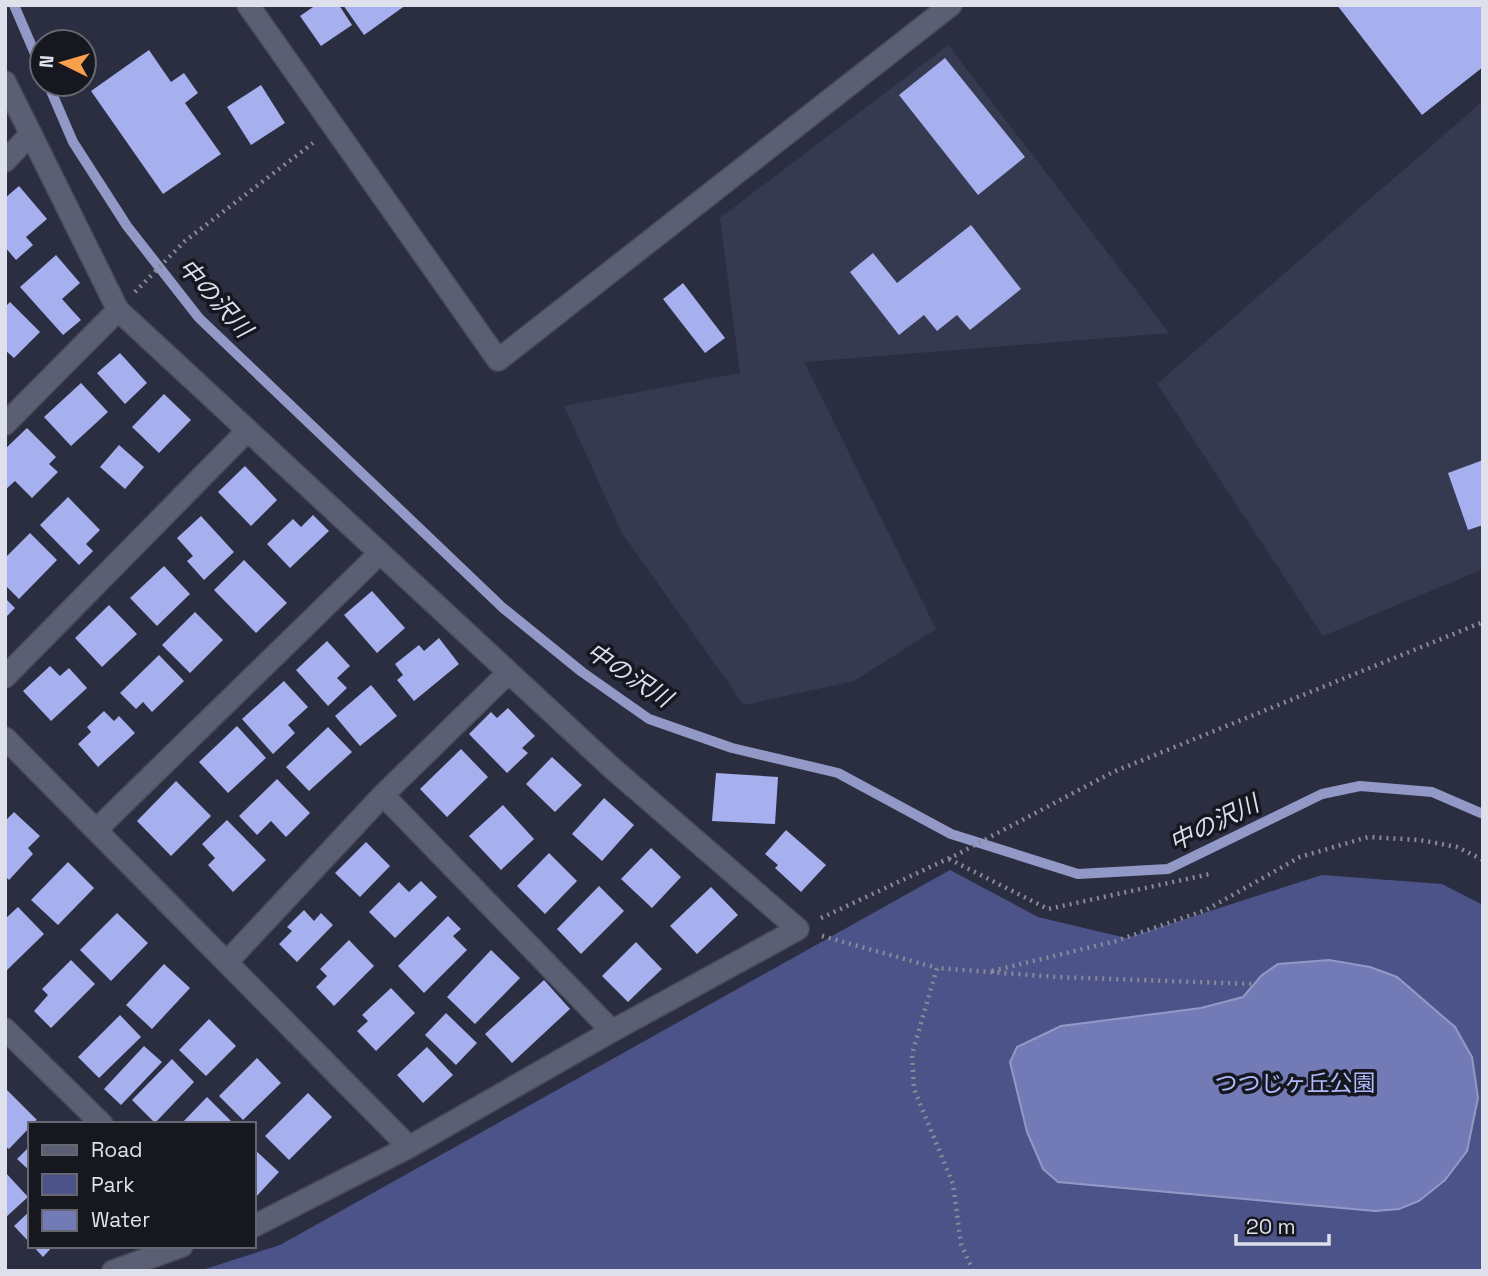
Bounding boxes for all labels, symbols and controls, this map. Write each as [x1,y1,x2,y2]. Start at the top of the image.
north arrow [28,28,98,98]
text: N [34,54,60,69]
water label: 中の沢川 [172,252,261,346]
water label: 中の沢川 [581,635,680,715]
water label: 中の沢川 [1164,786,1266,858]
park label: つつじヶ丘公園 [1215,1068,1376,1098]
legend [28,1122,256,1248]
text: Road [91,1136,143,1163]
text: Park [91,1171,135,1198]
scale bar [1236,1202,1329,1246]
text: Water [91,1206,150,1233]
text: 20 m [1246,1213,1296,1240]

